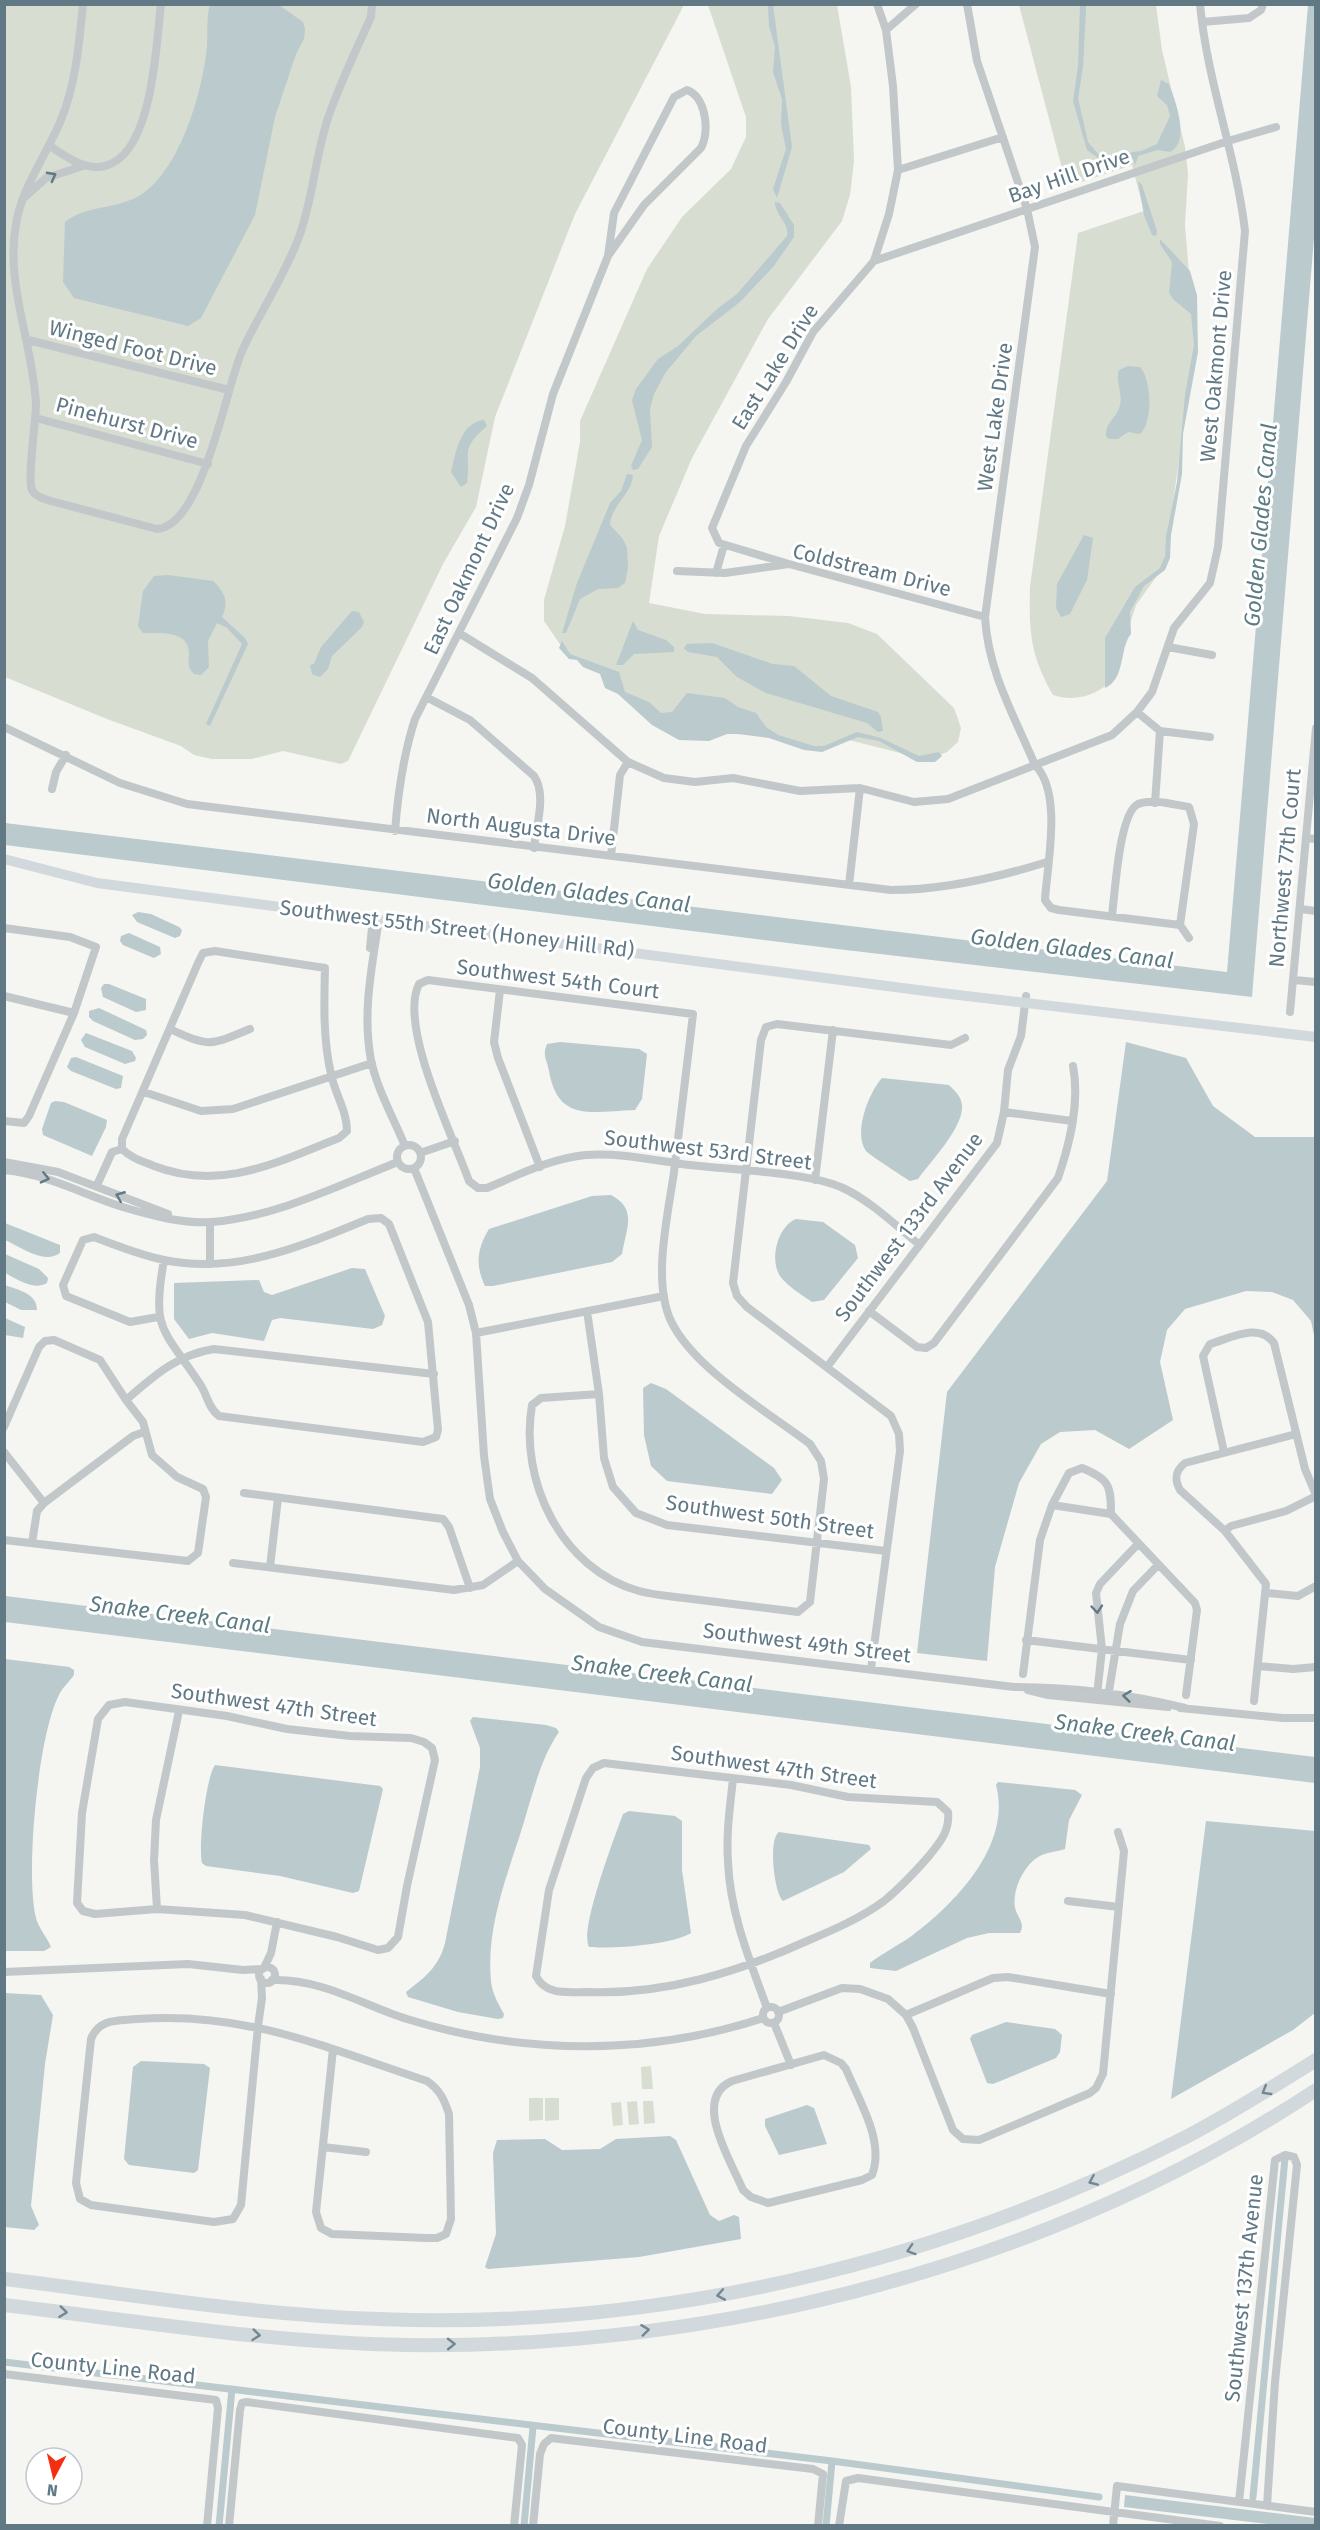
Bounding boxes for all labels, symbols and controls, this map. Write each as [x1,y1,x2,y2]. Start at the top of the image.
street label: Bay Hill Drive [1005,143,1133,209]
one-way arrow [46,172,56,183]
street label: West Oakmont Drive [1195,269,1237,463]
street label: East Lake Drive [726,299,824,435]
street label: Winged Foot Drive [46,315,220,381]
street label: West Lake Drive [972,341,1018,493]
street label: Pinehurst Drive [53,391,201,455]
water label: Golden Glades Canal [1238,422,1283,628]
street label: East Oakmont Drive [418,479,520,659]
street label: Coldstream Drive [790,538,954,602]
street label: Northwest 77th Court [1263,767,1307,969]
street label: North Augusta Drive [425,802,617,852]
water label: Golden Glades Canal [486,867,692,918]
street label: Southwest 55th Street (Honey Hill Rd) [278,894,636,964]
water label: Golden Glades Canal [969,923,1175,974]
street label: Southwest 54th Court [455,954,661,1004]
street label: Southwest 53rd Street [603,1124,814,1176]
street label: Southwest 133rd Avenue [829,1127,989,1327]
one-way arrow [40,1170,50,1183]
one-way arrow [116,1191,127,1203]
street label: Southwest 50th Street [664,1490,876,1545]
water label: Snake Creek Canal [87,1590,272,1639]
one-way arrow [1090,1604,1103,1613]
street label: Southwest 49th Street [701,1617,913,1669]
water label: Snake Creek Canal [569,1649,754,1698]
street label: Southwest 47th Street [169,1678,379,1732]
one-way arrow [1123,1690,1132,1703]
water label: Snake Creek Canal [1052,1708,1237,1757]
street label: Southwest 47th Street [669,1740,879,1794]
one-way arrow [1262,2084,1272,2096]
street label: Southwest 137th Avenue [1219,2173,1269,2403]
one-way arrow [1088,2174,1099,2186]
one-way arrow [906,2243,917,2255]
one-way arrow [716,2288,726,2301]
one-way arrow [58,2305,67,2318]
one-way arrow [641,2324,650,2337]
one-way arrow [252,2328,261,2341]
one-way arrow [446,2338,455,2351]
street label: County Line Road [29,2346,197,2390]
street label: County Line Road [601,2413,769,2459]
north arrow [24,2446,84,2506]
text: N [46,2480,59,2500]

